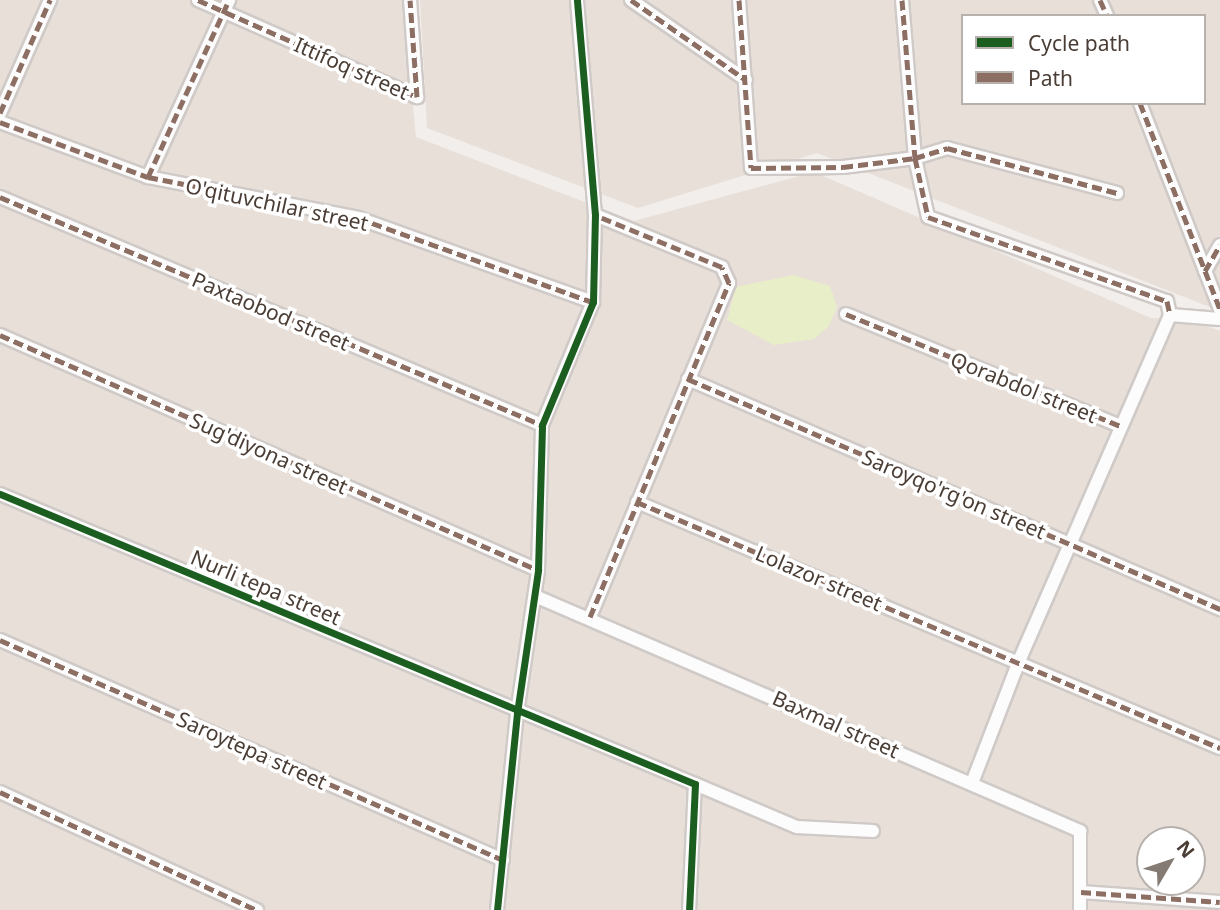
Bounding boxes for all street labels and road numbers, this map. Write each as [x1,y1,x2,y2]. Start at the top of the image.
street label: Ittifoq street [291,31,413,105]
street label: O'qituvchilar street [183,172,371,236]
street label: Paxtaobod street [188,266,354,356]
street label: Qorabdol street [947,346,1101,428]
street label: Sug'diyona street [186,407,352,499]
street label: Saroyqo'rg'on street [858,444,1050,544]
street label: Lolazor street [752,540,886,616]
street label: Nurli tepa street [187,544,345,630]
street label: Baxmal street [769,685,903,763]
street label: Saroytepa street [173,706,331,794]

